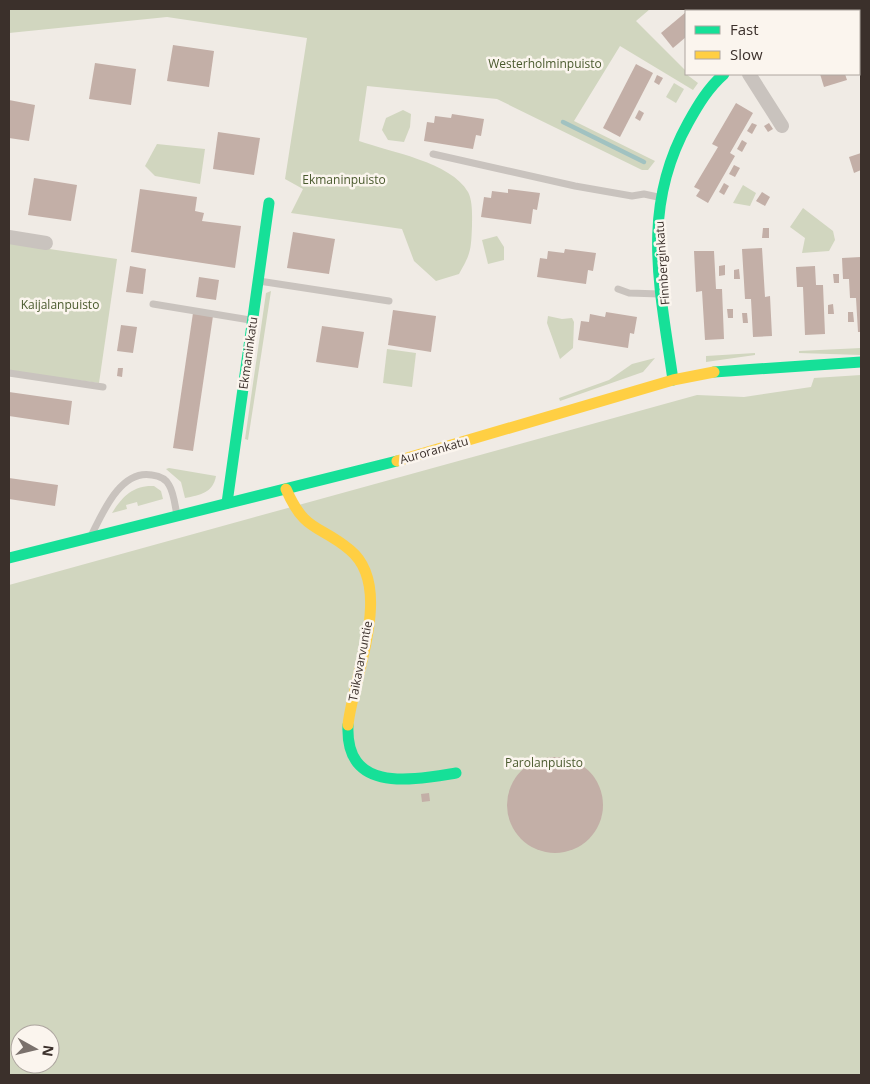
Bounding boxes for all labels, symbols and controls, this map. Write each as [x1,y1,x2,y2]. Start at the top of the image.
legend [685,10,860,75]
text: Fast [730,19,759,39]
text: Slow [730,44,763,64]
park label: Westerholminpuisto [488,55,602,72]
park label: Ekmaninpuisto [302,171,386,188]
street label: Finnberginkatu [651,220,673,306]
park label: Kaijalanpuisto [21,296,99,313]
street label: Ekmaninkatu [234,316,262,390]
street label: Aurorankatu [398,432,470,468]
street label: Taikavarvuntie [344,619,376,703]
park label: Parolanpuisto [505,754,583,771]
north arrow [10,1024,60,1074]
text: N [38,1044,59,1058]

